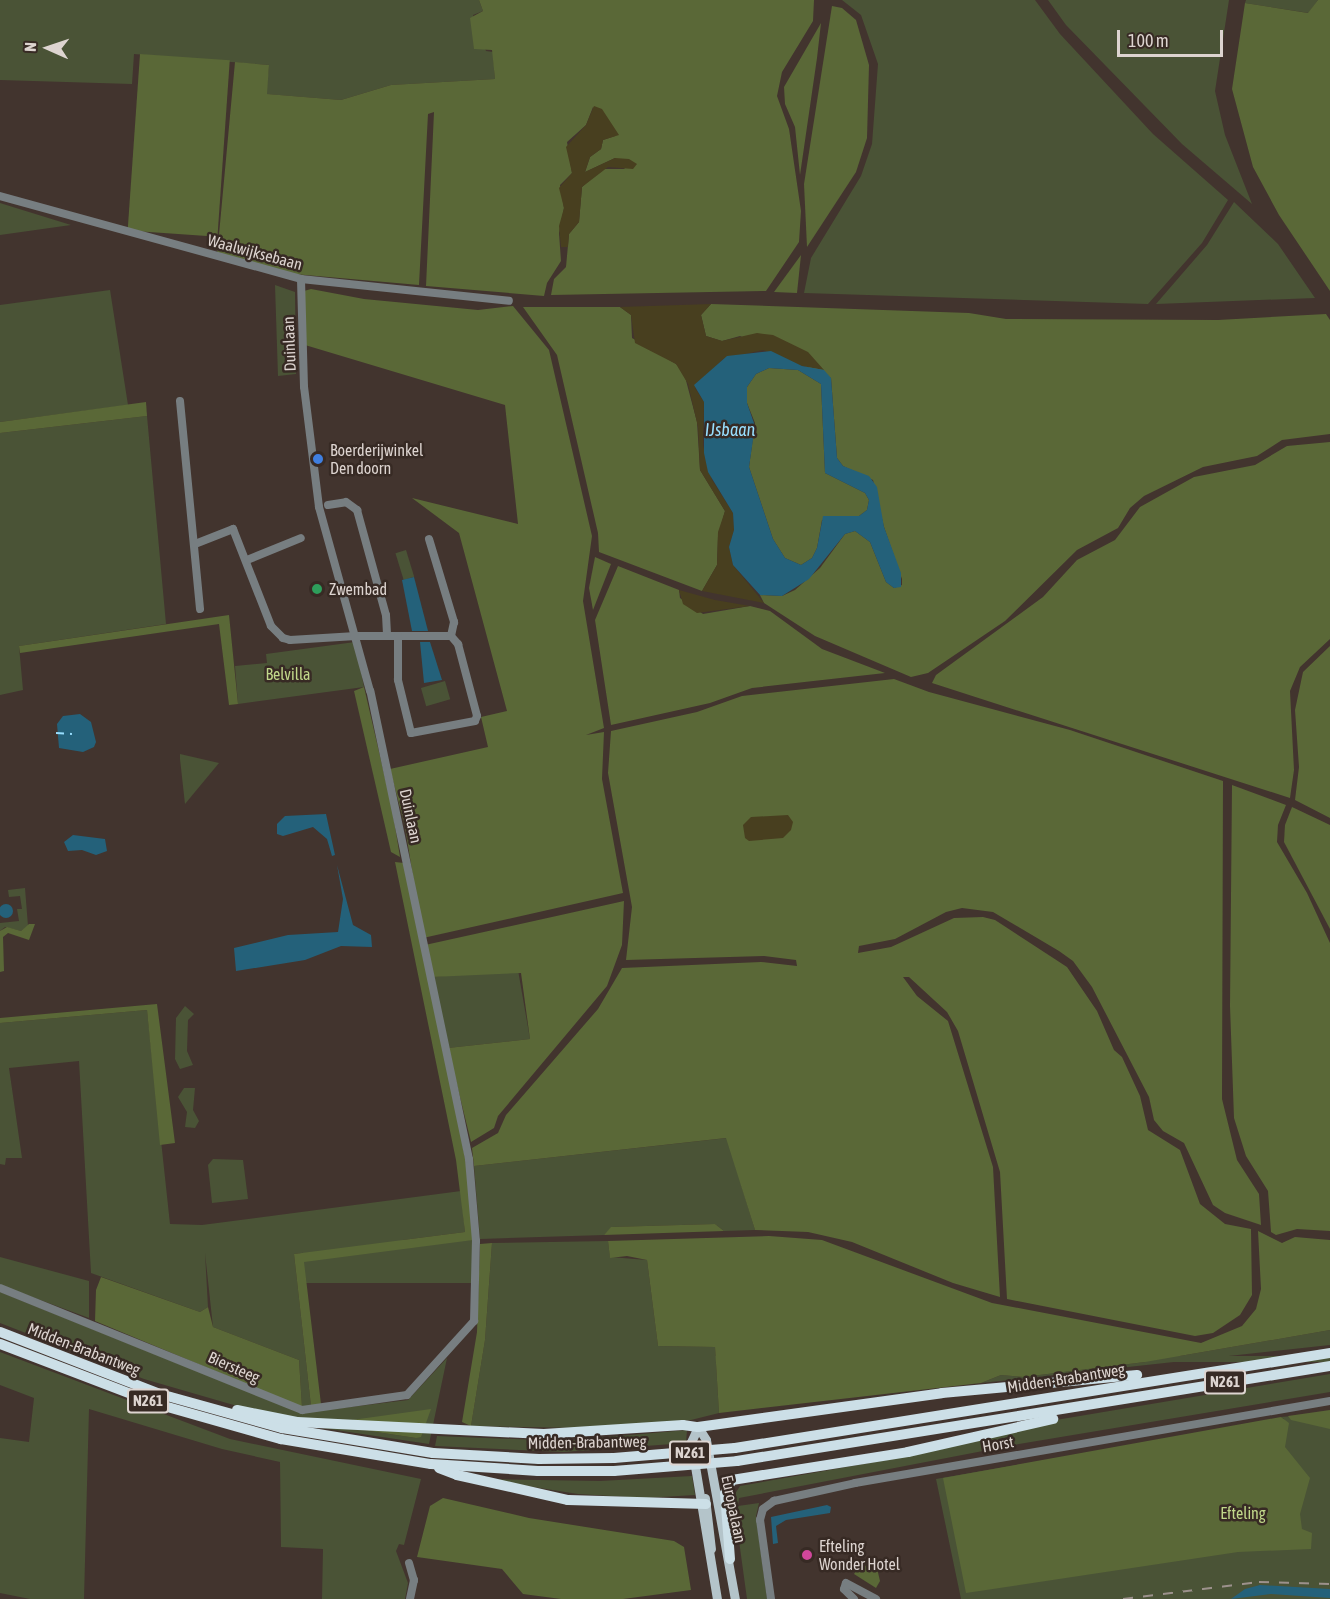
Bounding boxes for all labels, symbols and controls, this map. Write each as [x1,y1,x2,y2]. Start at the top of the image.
north arrow [18,18,78,78]
scale bar [1120,18,1226,56]
text: 100 m [1128,30,1169,51]
text: N [21,42,39,52]
street label: Waalwijksebaan [206,230,304,274]
street label: Duinlaan [278,316,300,372]
water label: IJsbaan [705,419,755,441]
place label: Boerderijwinkel Den doorn [330,440,423,478]
marker: Boerderijwinkel Den doorn [311,452,325,466]
place label: Zwembad [329,579,387,599]
marker: Zwembad [310,582,324,596]
park label: Belvilla [265,664,311,684]
street label: Duinlaan [396,787,426,845]
street label: Midden-Brabantweg [25,1319,143,1379]
street label: Biersteeg [205,1347,263,1387]
street label: Midden-Brabantweg [1006,1359,1126,1397]
road number: N261 [1204,1370,1246,1394]
road number: N261 [127,1389,169,1413]
street label: Midden-Brabantweg [527,1431,647,1453]
street label: Horst [981,1432,1015,1456]
road number: N261 [669,1441,711,1465]
street label: Europalaan [717,1473,751,1545]
park label: Efteling [1220,1503,1266,1523]
place label: Efteling Wonder Hotel [819,1536,900,1574]
marker: Efteling Wonder Hotel [800,1548,814,1562]

